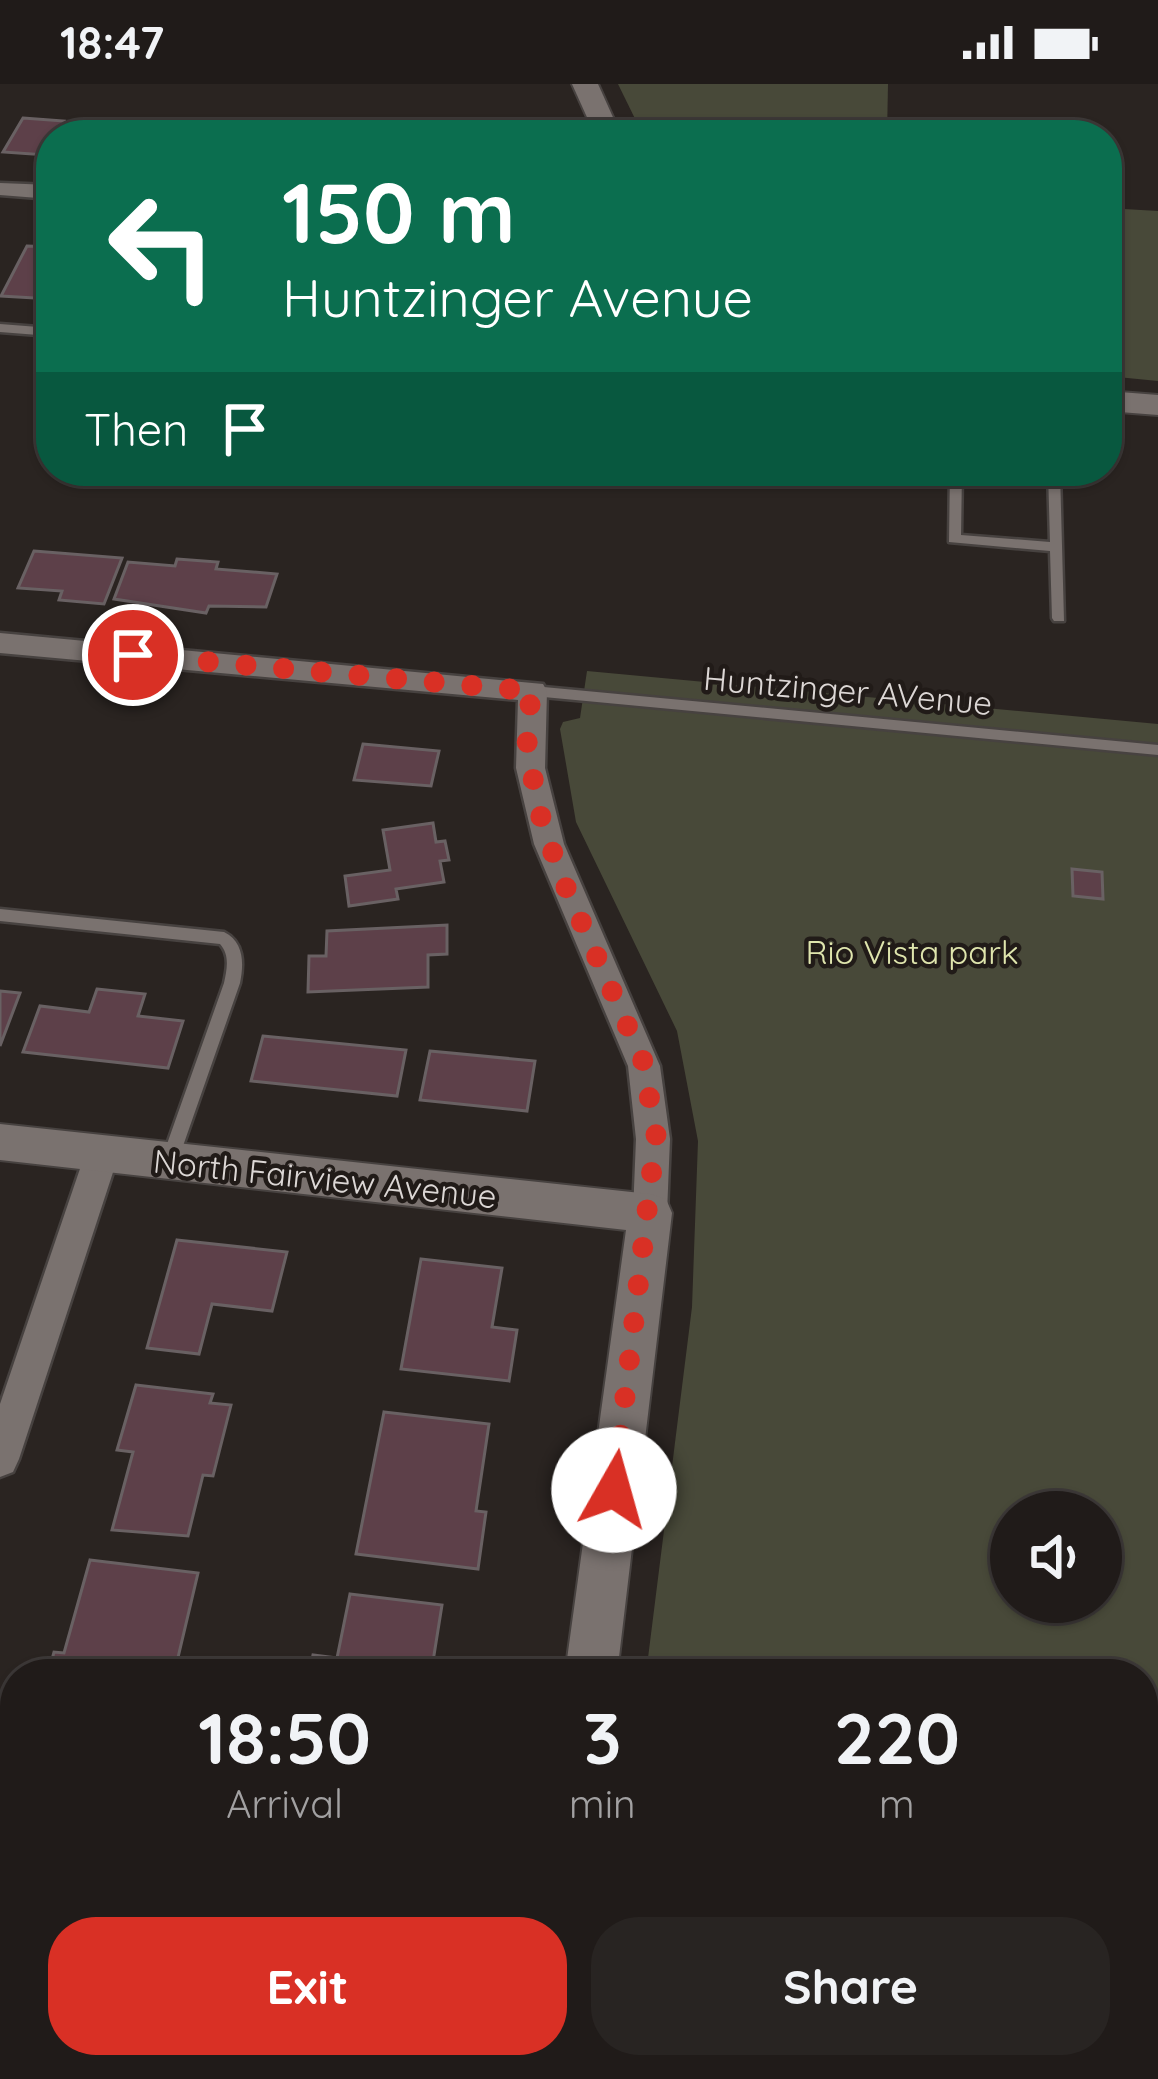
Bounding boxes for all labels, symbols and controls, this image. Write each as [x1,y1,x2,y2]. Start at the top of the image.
text: 18:47 [60,14,164,70]
text: 150 m [282,159,516,264]
icon: left [84,168,240,324]
text: Huntzinger Avenue [282,263,753,331]
icon: arrive [212,396,278,462]
text: Then [84,401,188,457]
pin [82,604,184,706]
icon: arrive [100,622,166,688]
street label: Huntzinger AVenue [702,657,994,723]
park label: Rio Vista park [805,931,1019,972]
street label: North Fairview Avenue [151,1140,499,1216]
position arrow [551,1427,677,1553]
map controls [990,1491,1122,1623]
button: sound [990,1491,1122,1623]
text: 18:50 [198,1692,371,1782]
text: 3 [583,1692,622,1782]
text: 220 [834,1692,960,1782]
text: Arrival [226,1779,343,1828]
text: min [569,1779,636,1828]
text: m [879,1779,915,1828]
button: Exit [48,1917,567,2055]
button: Share [591,1917,1110,2055]

